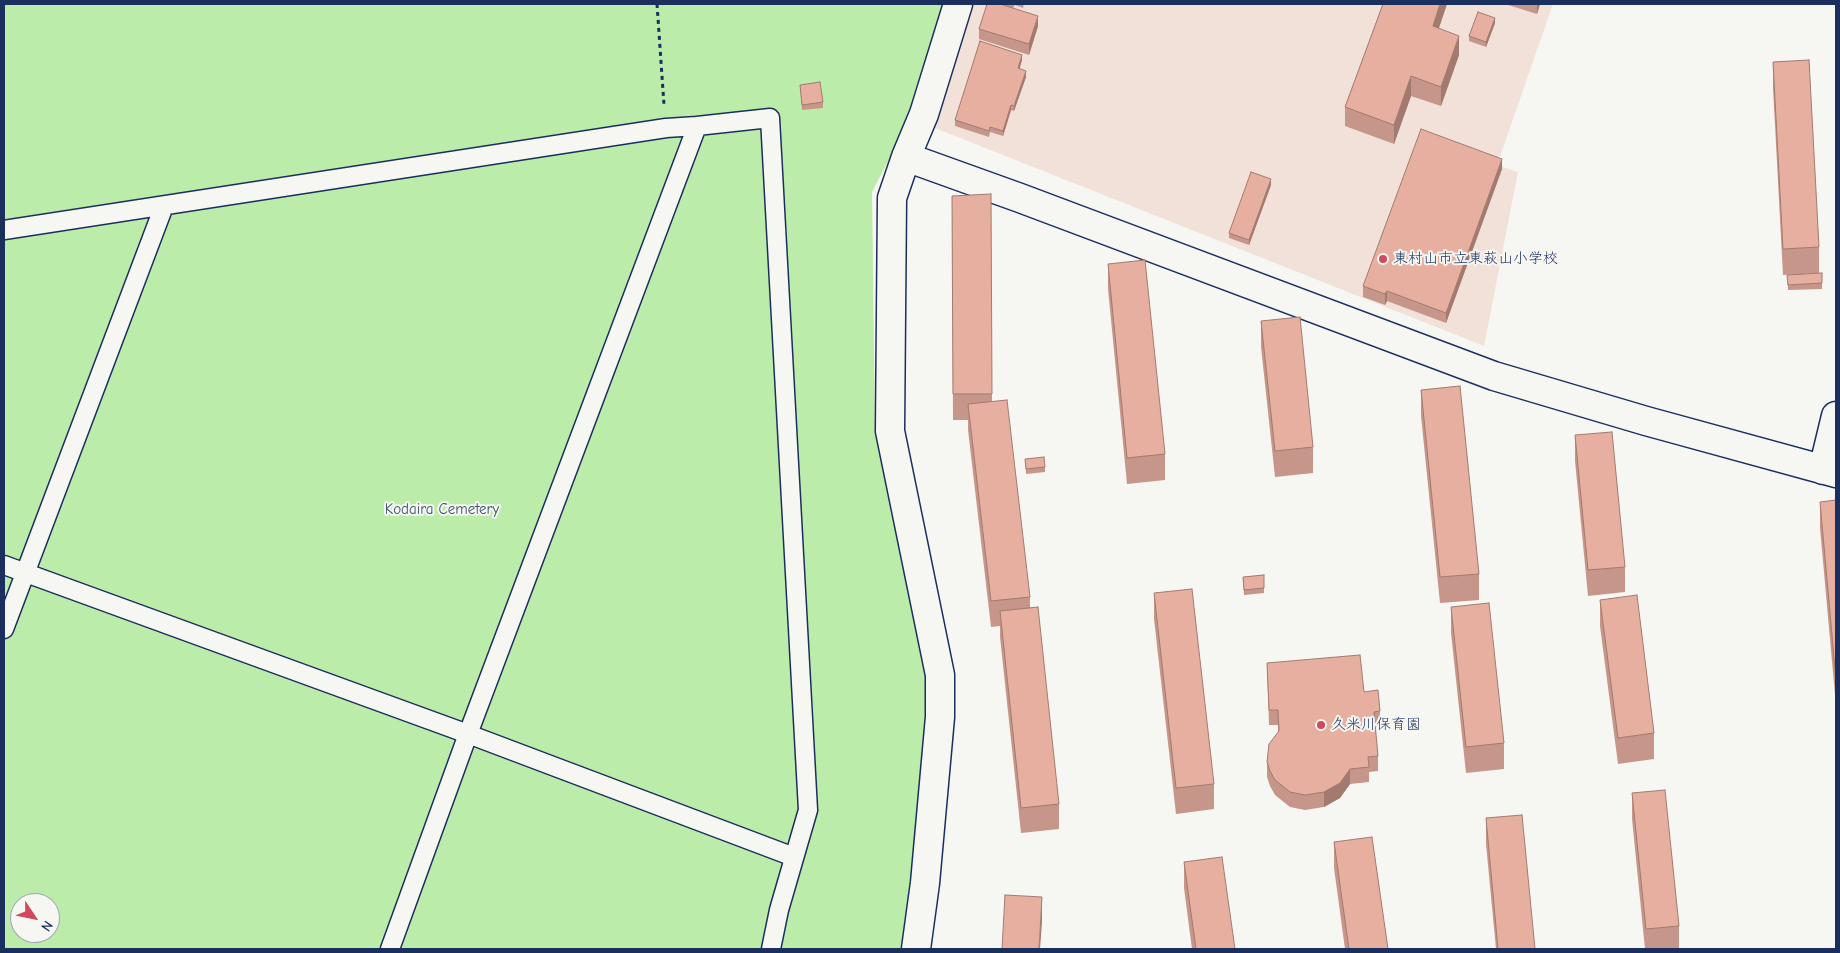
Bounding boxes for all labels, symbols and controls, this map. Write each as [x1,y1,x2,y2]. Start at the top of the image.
place label: 東村山市立東萩山小学校 [1393,250,1558,268]
marker: 東村山市立東萩山小学校 [1377,253,1389,265]
park label: Kodaira Cemetery [385,501,499,519]
place label: 久米川保育園 [1331,716,1421,734]
marker: 久米川保育園 [1315,719,1327,731]
north arrow [10,893,60,943]
text: N [37,918,57,935]

